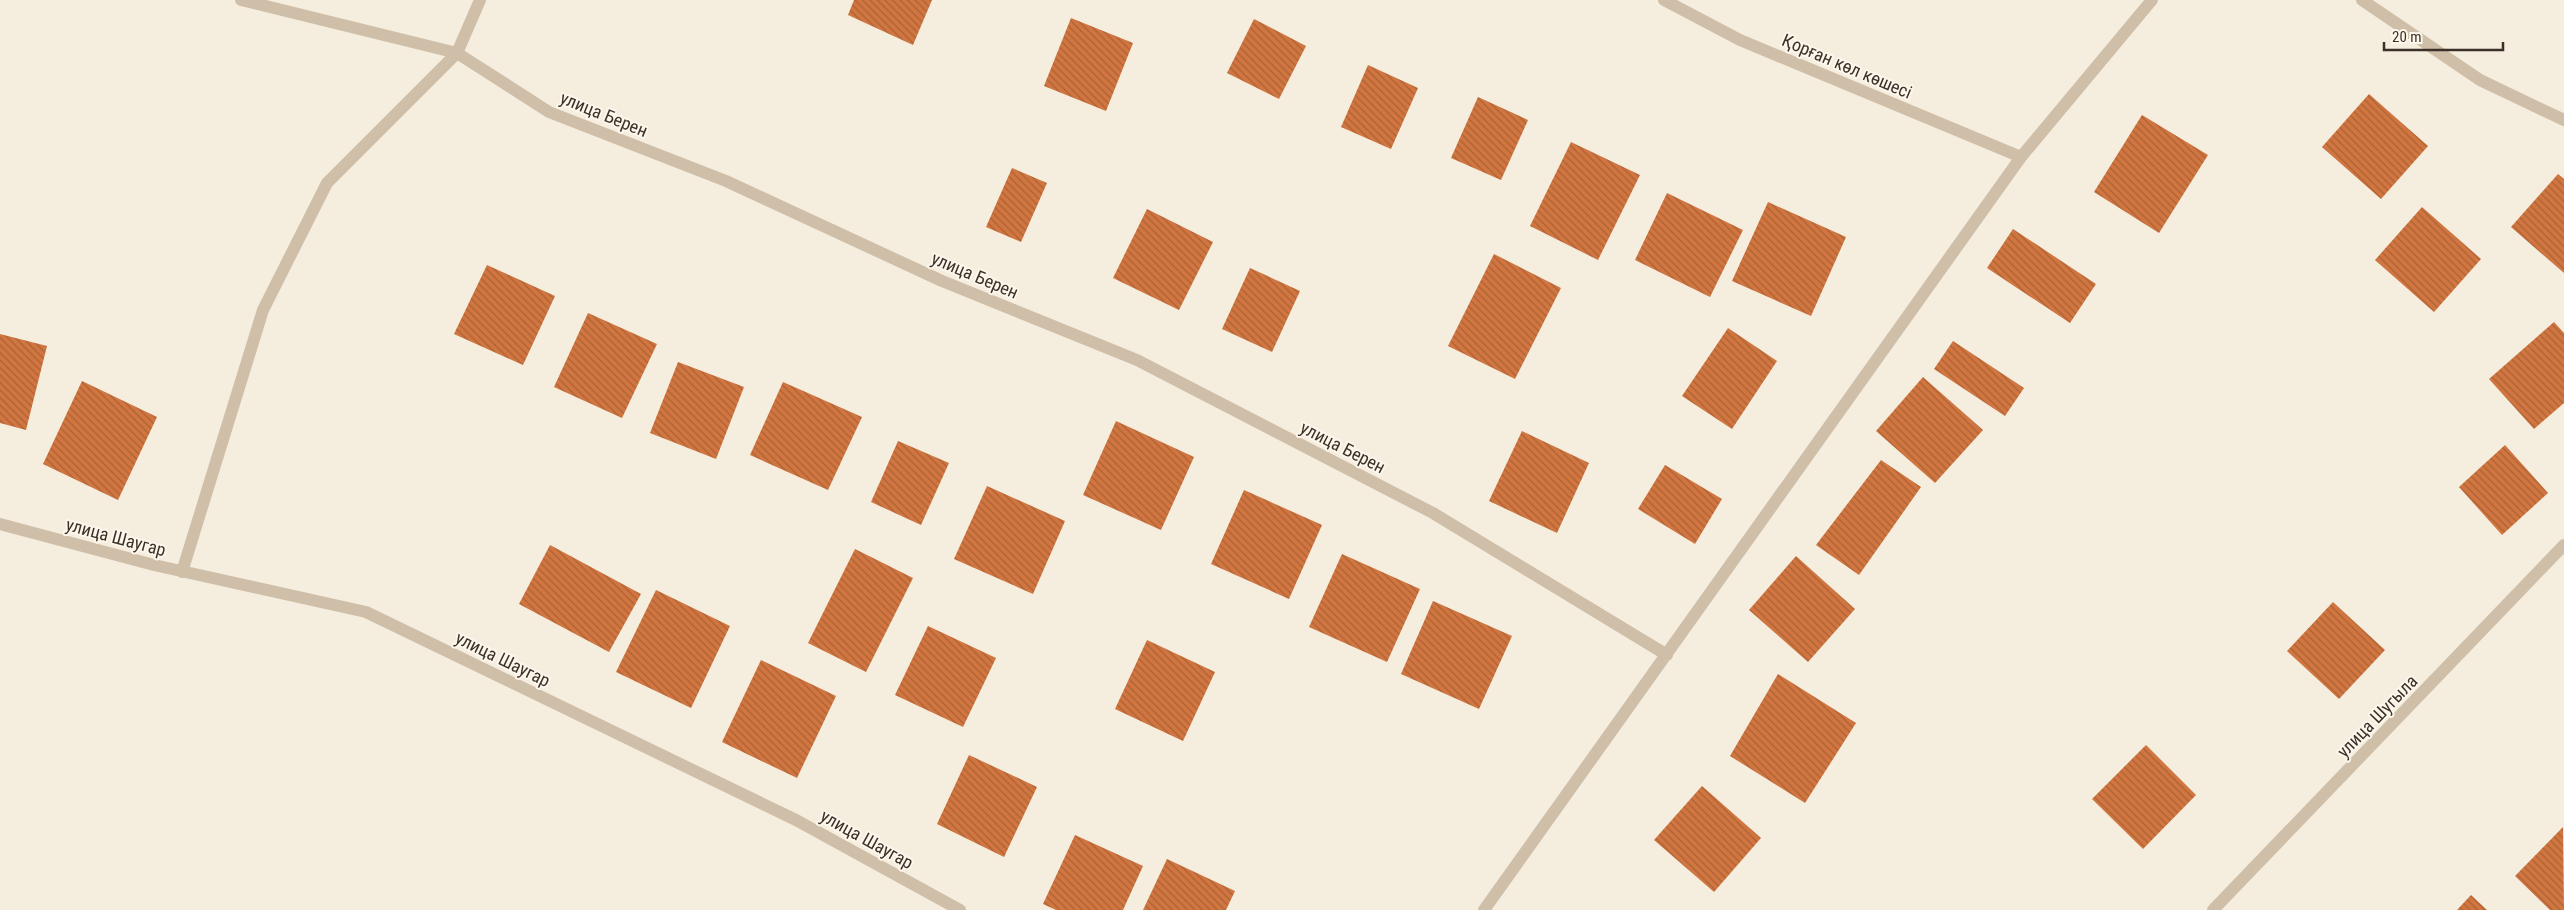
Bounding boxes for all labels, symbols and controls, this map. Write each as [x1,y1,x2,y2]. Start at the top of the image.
scale bar [2384,20,2503,52]
text: 20 m [2392,28,2422,46]
street label: Қорған көл көшесі [1779,29,1915,103]
street label: улица Берен [557,87,651,141]
street label: улица Берен [928,247,1022,303]
street label: улица Берен [1297,417,1389,477]
street label: улица Шаугар [64,514,168,560]
street label: улица Шаугар [452,627,554,691]
street label: улица Шугыла [2332,670,2422,762]
street label: улица Шаугар [817,805,917,873]

